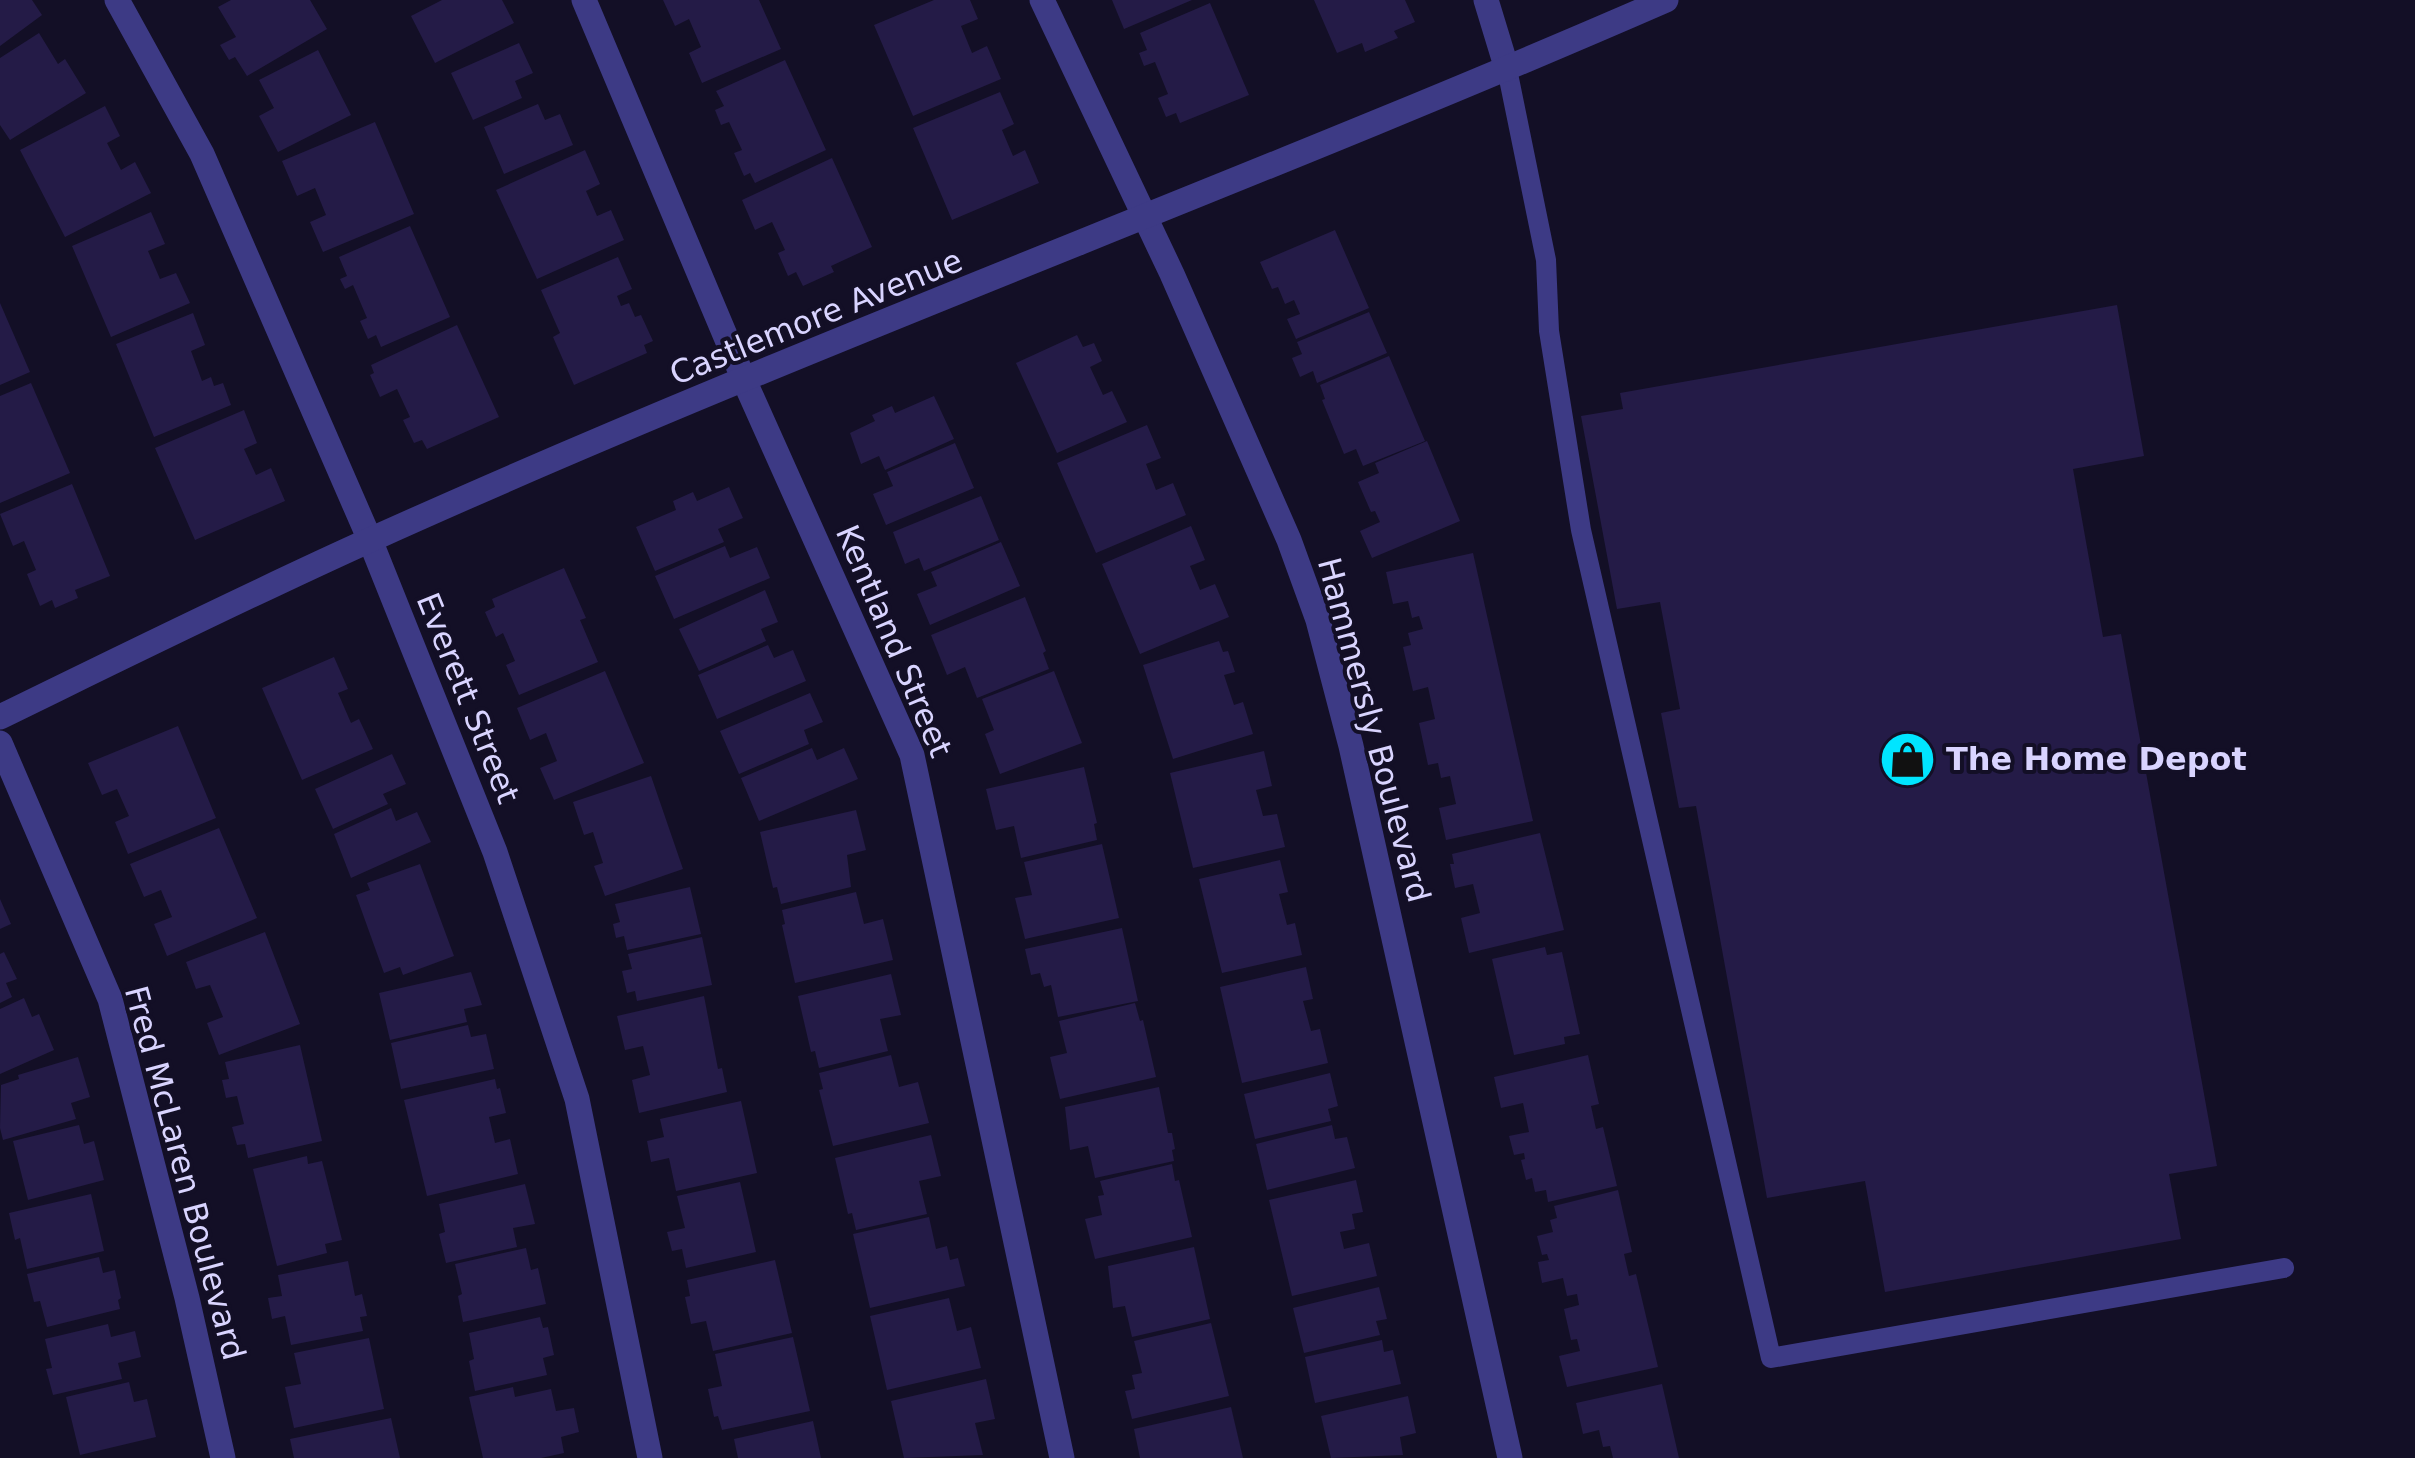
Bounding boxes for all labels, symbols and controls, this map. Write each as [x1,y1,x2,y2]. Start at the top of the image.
street label: Castlemore Avenue [664,241,968,393]
street label: Kentland Street [828,519,960,763]
street label: Hammersly Boulevard [1310,553,1438,907]
street label: Everett Street [409,587,527,809]
shop icon: The Home Depot [1877,729,1937,789]
place label: The Home Depot [1946,740,2247,778]
street label: Fred McLaren Boulevard [117,982,253,1364]

